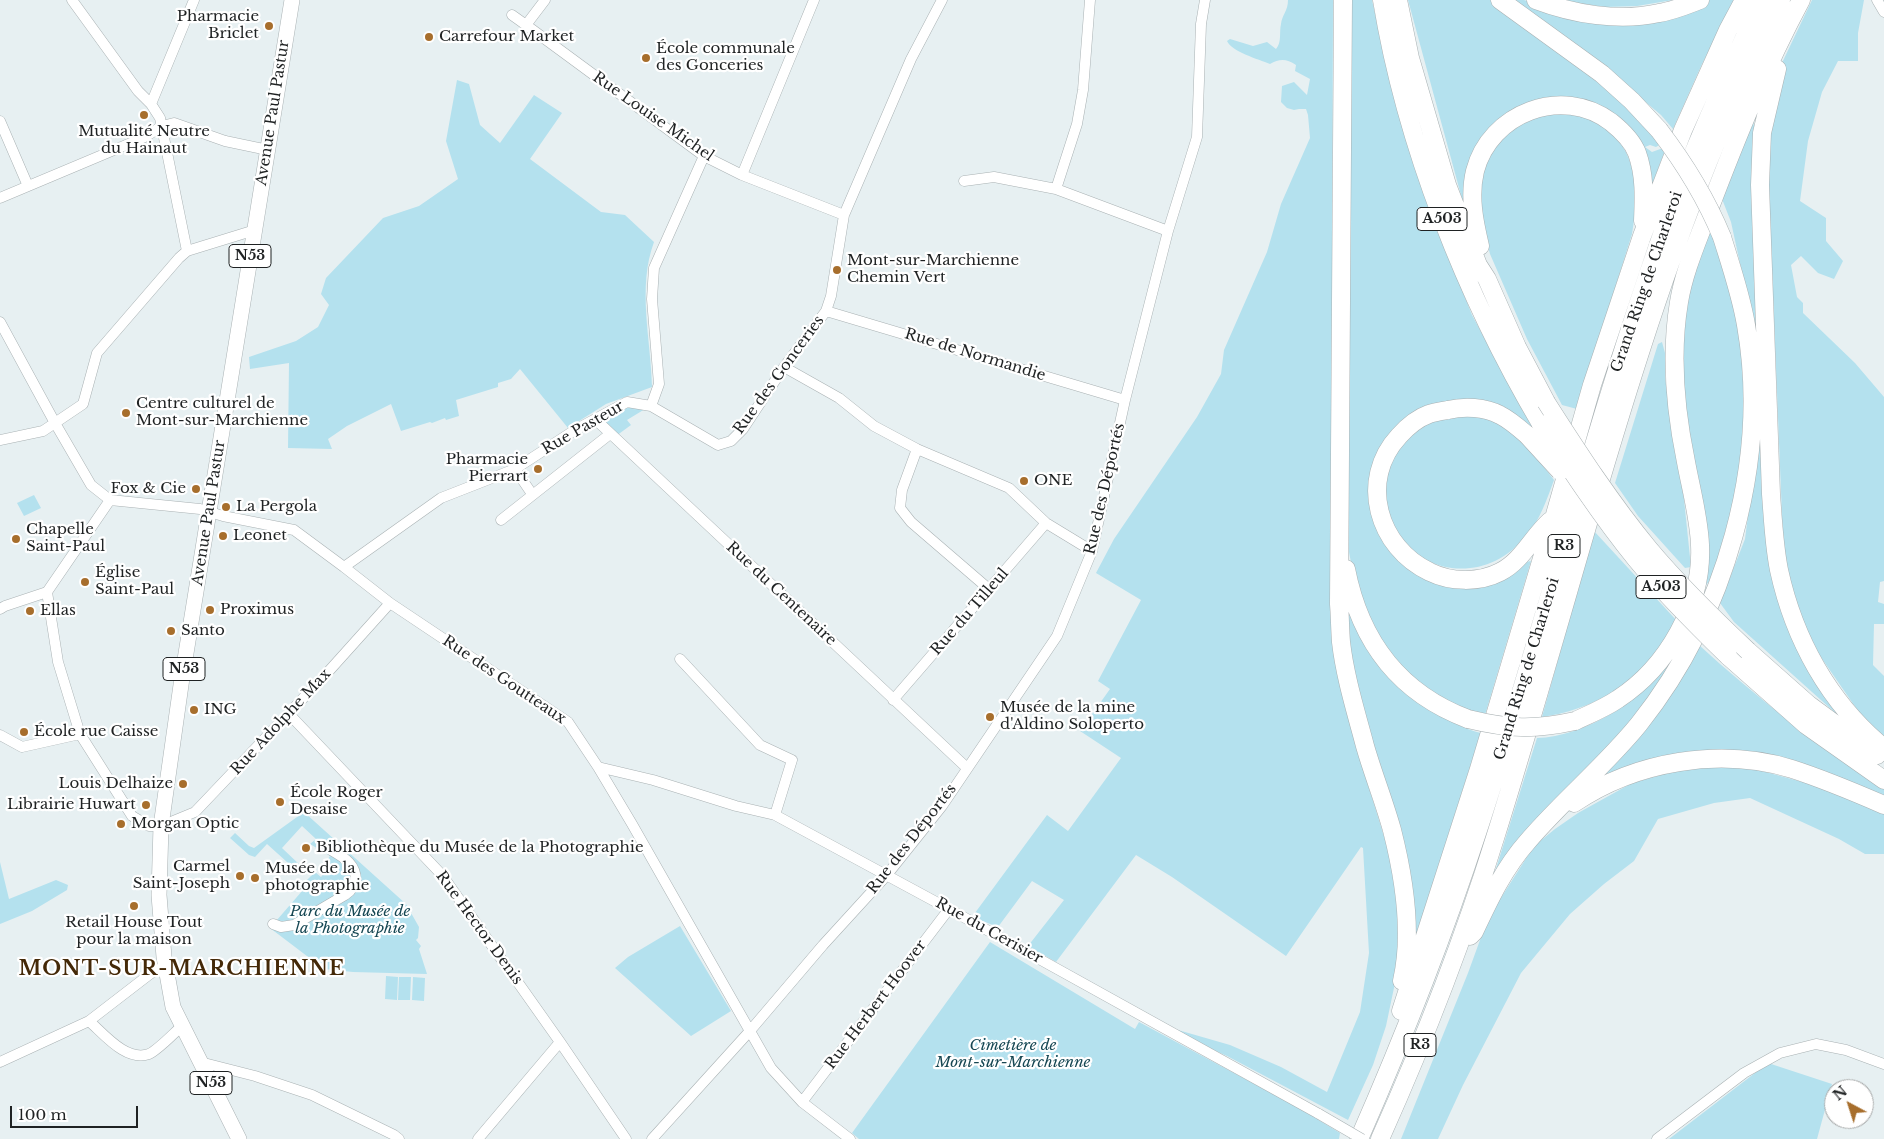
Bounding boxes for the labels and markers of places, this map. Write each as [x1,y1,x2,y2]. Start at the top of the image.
place label: Pharmacie Briclet [177,8,259,43]
marker: Pharmacie Briclet [263,20,275,32]
place label: Carrefour Market [439,28,574,46]
marker: Carrefour Market [423,31,435,43]
place label: École communale des Gonceries [656,40,795,75]
marker: École communale des Gonceries [640,52,652,64]
marker: Mutualité Neutre du Hainaut [138,109,150,121]
place label: Mutualité Neutre du Hainaut [78,123,210,158]
place label: Mont-sur-Marchienne Chemin Vert [847,252,1019,287]
marker: Mont-sur-Marchienne Chemin Vert [831,264,843,276]
place label: Centre culturel de Mont-sur-Marchienne [136,395,308,430]
marker: Centre culturel de Mont-sur-Marchienne [120,407,132,419]
place label: Pharmacie Pierrart [446,451,528,486]
marker: Pharmacie Pierrart [532,463,544,475]
place label: ONE [1034,472,1072,490]
marker: ONE [1018,475,1030,487]
place label: Fox & Cie [110,480,186,498]
marker: Fox & Cie [190,483,202,495]
place label: La Pergola [236,498,317,516]
marker: La Pergola [220,501,232,513]
place label: Chapelle Saint-Paul [26,521,105,556]
place label: Leonet [233,527,287,545]
marker: Leonet [217,530,229,542]
marker: Chapelle Saint-Paul [10,533,22,545]
place label: Église Saint-Paul [95,564,174,599]
marker: Église Saint-Paul [79,576,91,588]
place label: Proximus [220,601,294,619]
place label: Ellas [40,602,76,620]
marker: Proximus [204,604,216,616]
marker: Ellas [24,605,36,617]
place label: Santo [181,622,225,640]
marker: Santo [165,625,177,637]
place label: Musée de la mine d'Aldino Soloperto [1000,699,1144,734]
place label: ING [204,701,237,719]
marker: ING [188,704,200,716]
marker: Musée de la mine d'Aldino Soloperto [984,711,996,723]
place label: École rue Caisse [34,723,158,741]
marker: École rue Caisse [18,726,30,738]
place label: Louis Delhaize [59,775,173,793]
marker: Louis Delhaize [177,778,189,790]
place label: École Roger Desaise [290,784,383,819]
place label: Librairie Huwart [7,796,136,814]
marker: École Roger Desaise [274,796,286,808]
marker: Librairie Huwart [140,799,152,811]
place label: Morgan Optic [131,815,239,833]
marker: Morgan Optic [115,818,127,830]
place label: Bibliothèque du Musée de la Photographie [316,839,644,857]
marker: Bibliothèque du Musée de la Photographie [300,842,312,854]
place label: Carmel Saint-Joseph [133,858,230,893]
place label: Musée de la photographie [265,860,369,895]
marker: Carmel Saint-Joseph [234,870,246,882]
marker: Musée de la photographie [249,872,261,884]
marker: Retail House Tout pour la maison [128,900,140,912]
place label: Retail House Tout pour la maison [65,914,203,949]

